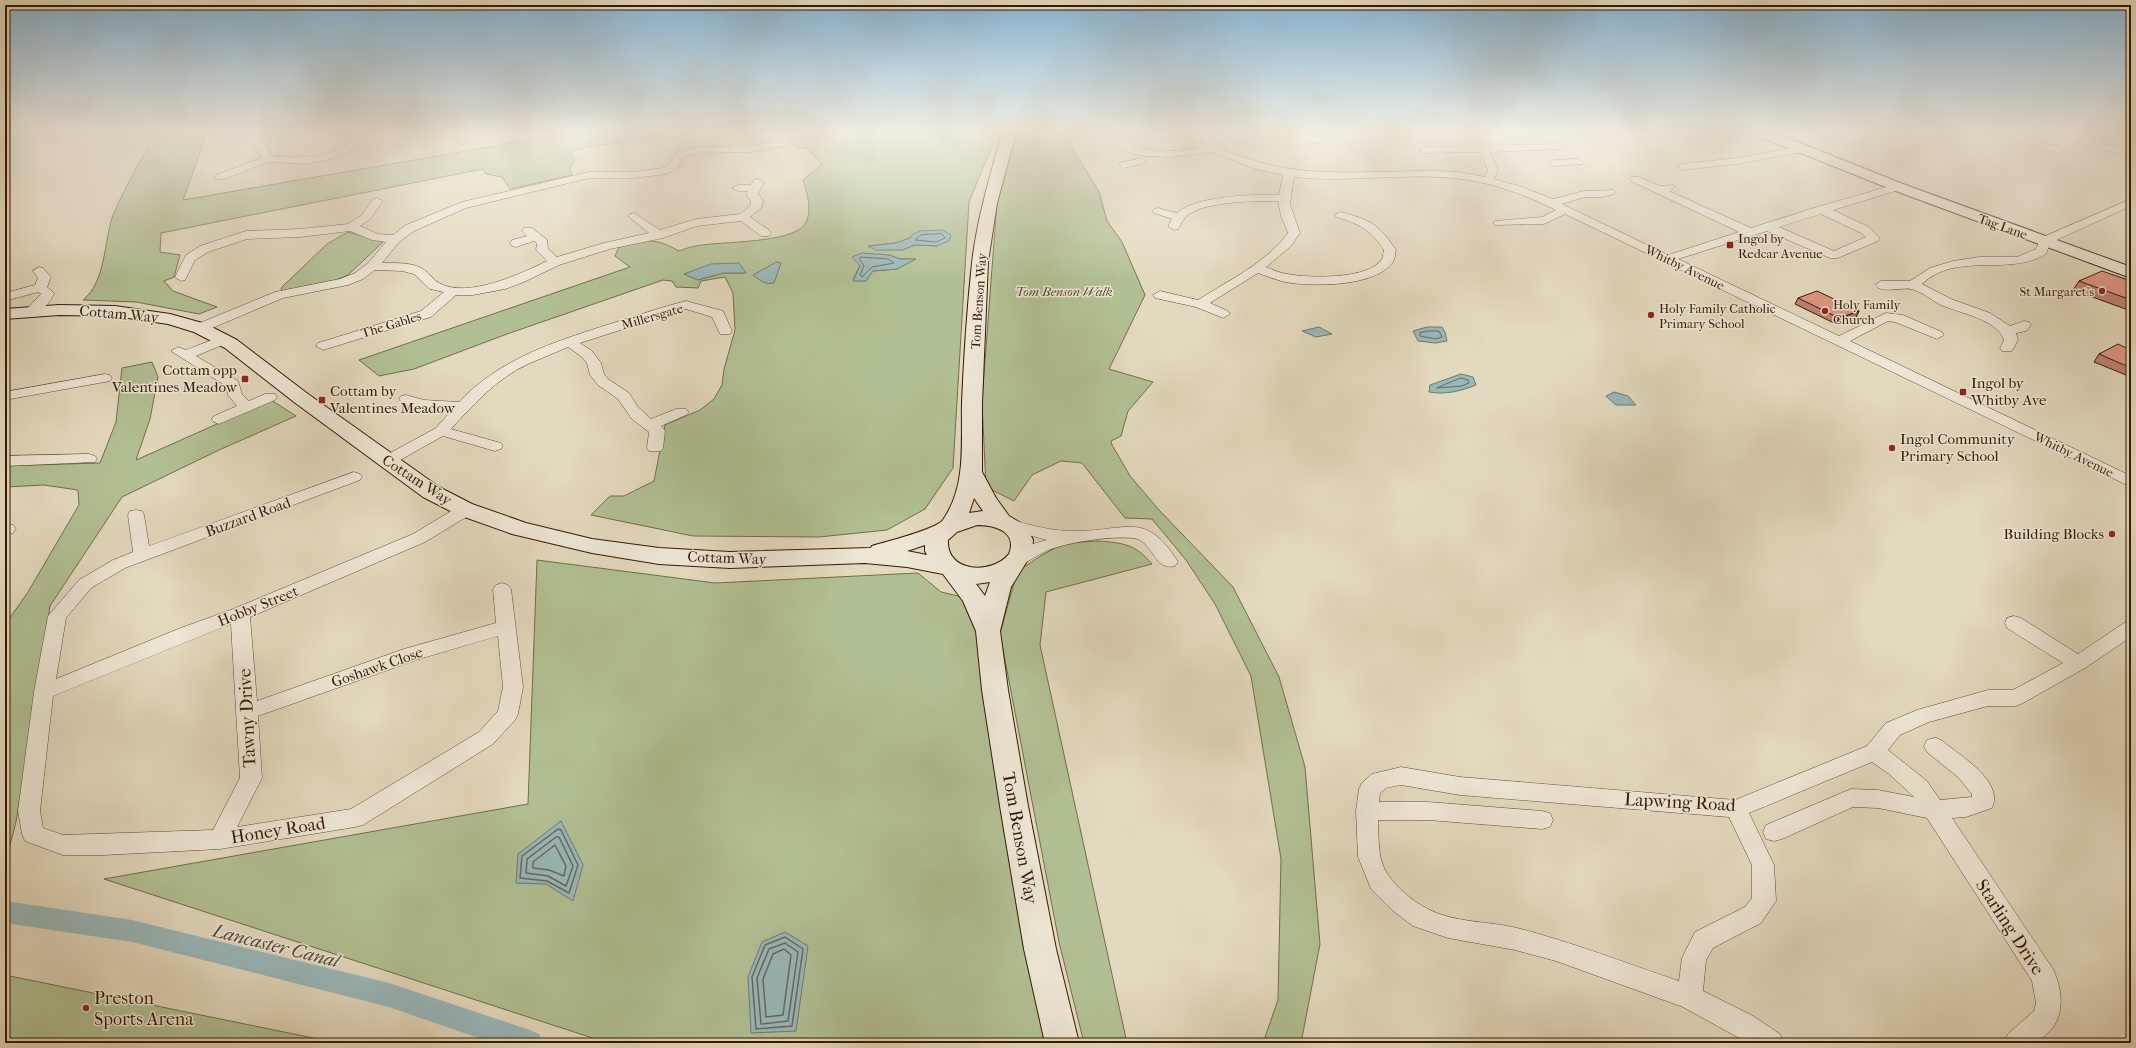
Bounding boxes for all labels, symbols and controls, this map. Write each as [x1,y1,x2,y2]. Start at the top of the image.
street label: Tag Lane [1976,211,2030,242]
place label: Ingol by Redcar Avenue [1738,231,1823,261]
marker: Ingol by Redcar Avenue [1725,240,1735,250]
street label: Whitby Avenue [1642,241,1727,293]
street label: Tom Benson Way [968,251,989,350]
park label: Tom Benson Walk [1015,284,1113,299]
place label: St Margaret's [2019,284,2094,299]
marker: St Margaret's [2097,286,2107,296]
place label: Holy Family Church [1833,297,1902,327]
street label: Millersgate [619,300,685,332]
place label: Holy Family Catholic Primary School [1659,301,1776,331]
street label: Cottam Way [79,302,160,327]
marker: Holy Family Church [1820,306,1830,316]
street label: The Gables [359,308,423,341]
marker: Holy Family Catholic Primary School [1646,310,1656,320]
place label: Cottam opp Valentines Meadow [111,361,238,396]
marker: Cottam opp Valentines Meadow [240,374,250,384]
place label: Ingol by Whitby Ave [1970,374,2047,409]
place label: Cottam by Valentines Meadow [329,382,456,417]
marker: Ingol by Whitby Ave [1958,387,1968,397]
marker: Cottam by Valentines Meadow [317,395,327,405]
street label: Whitby Avenue [2031,428,2116,480]
place label: Ingol Community Primary School [1900,430,2016,465]
marker: Ingol Community Primary School [1887,443,1897,453]
street label: Cottam Way [379,451,456,510]
street label: Buzzard Road [203,493,294,541]
place label: Building Blocks [2004,525,2104,543]
marker: Building Blocks [2107,529,2117,539]
street label: Cottam Way [687,548,768,568]
street label: Hobby Street [215,581,301,630]
street label: Goshawk Close [329,643,426,691]
street label: Tawny Drive [234,668,261,768]
street label: Tom Benson Way [998,771,1042,907]
street label: Lapwing Road [1624,789,1736,816]
street label: Honey Road [229,813,327,848]
street label: Starling Drive [1971,876,2048,979]
water label: Lancaster Canal [208,919,344,973]
place label: Preston Sports Arena [94,988,194,1030]
marker: Preston Sports Arena [81,1003,91,1013]

